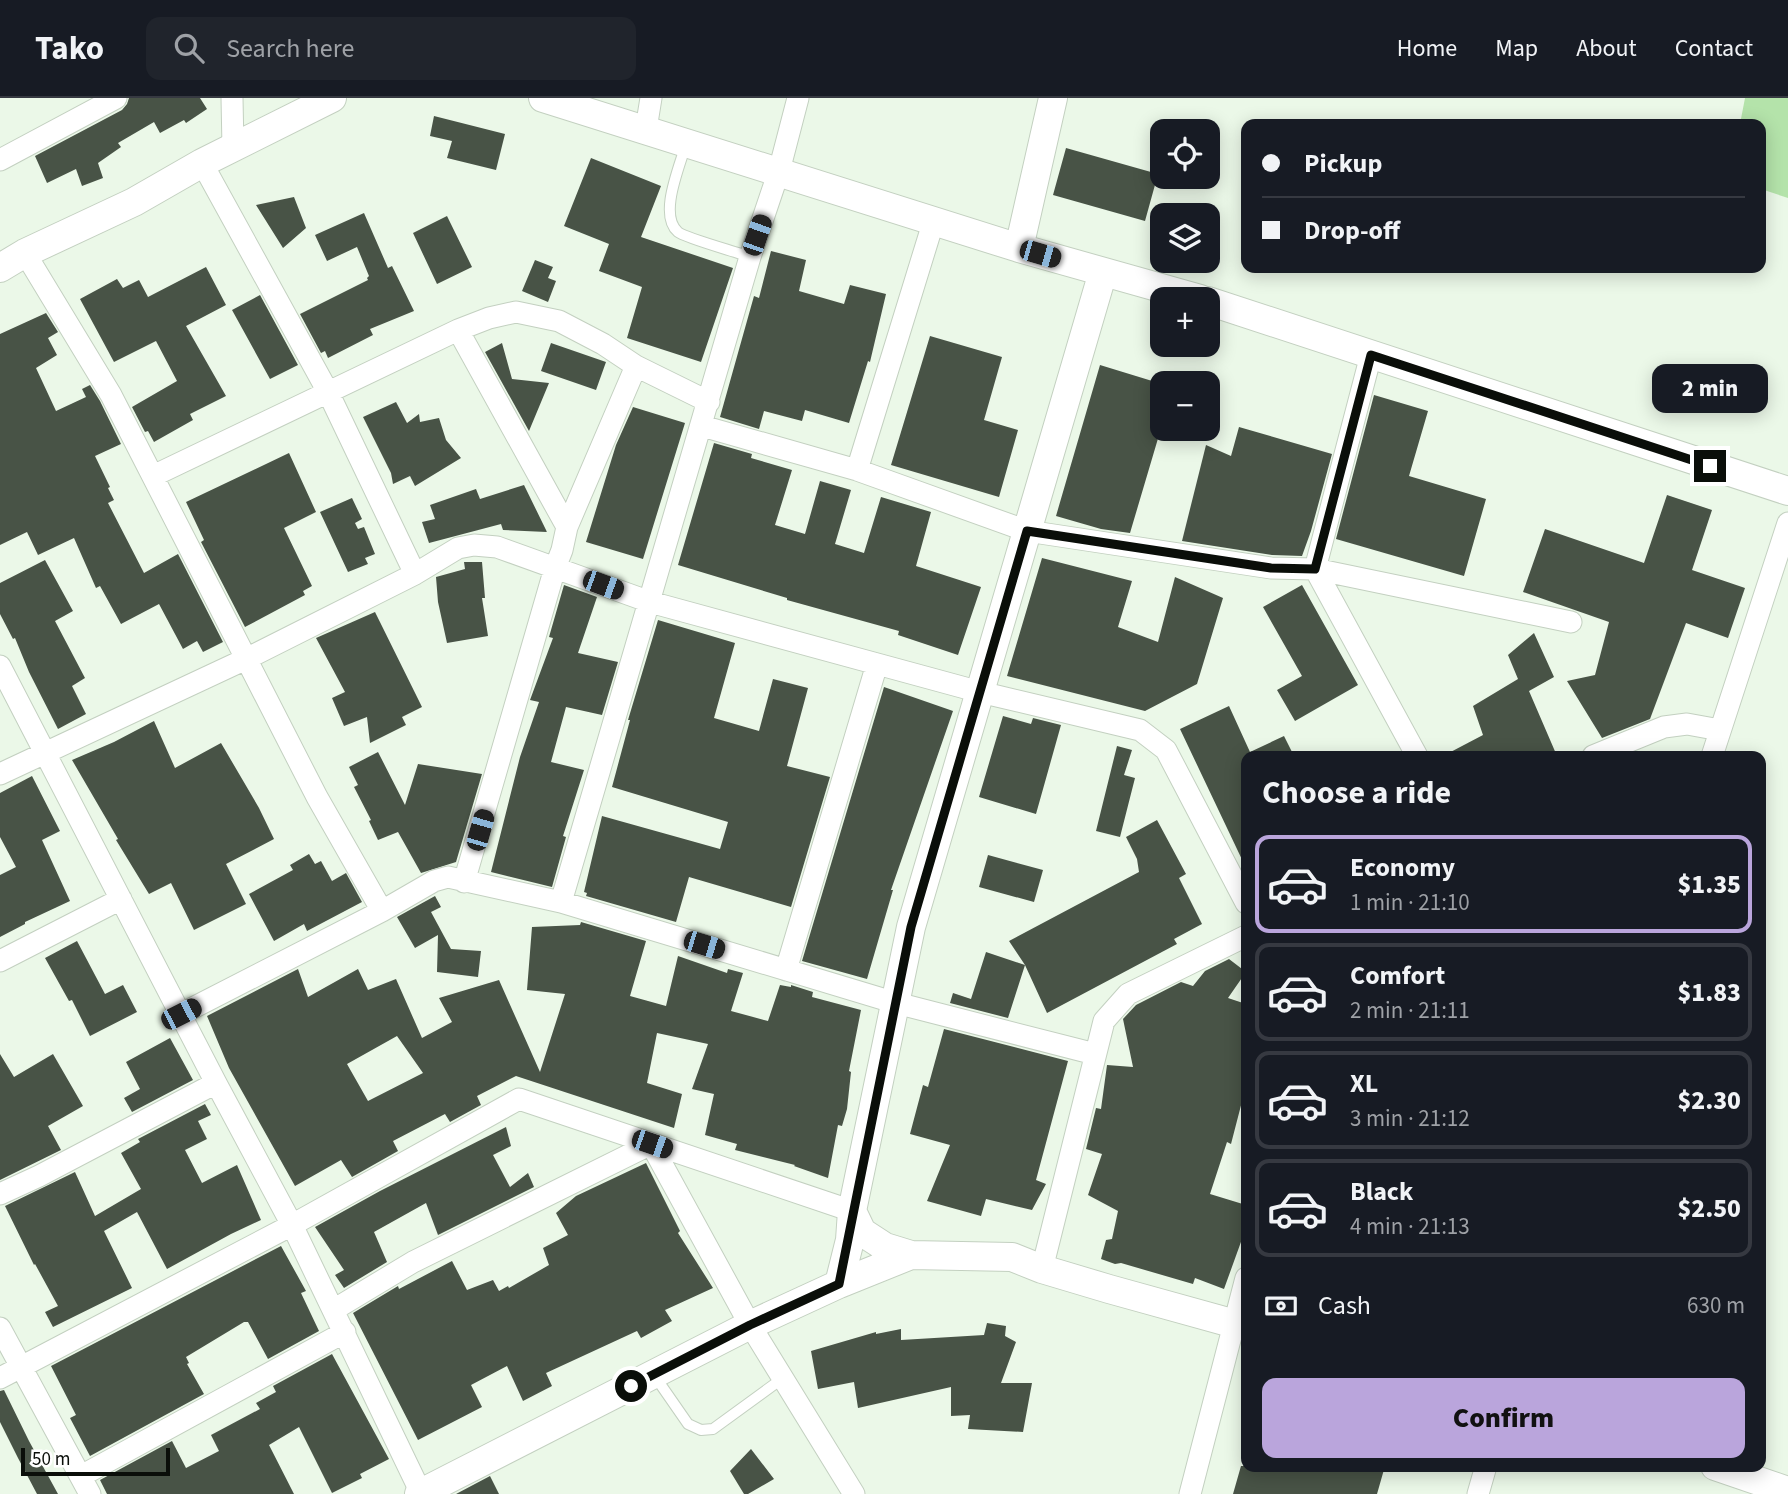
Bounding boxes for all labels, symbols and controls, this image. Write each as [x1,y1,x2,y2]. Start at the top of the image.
search box [146,17,636,80]
text: Tako [35,25,104,72]
icon: search [170,29,208,67]
text: Search here [226,30,354,67]
text: Home [1397,31,1457,66]
text: Map [1495,31,1538,66]
text: About [1576,31,1637,66]
text: Contact [1675,31,1753,66]
map controls [1150,119,1220,441]
button: locate [1150,119,1220,189]
text: Pickup [1304,145,1382,182]
button: layers [1150,203,1220,273]
car [741,212,774,258]
text: Drop-off [1304,212,1400,249]
car [1017,238,1064,270]
button: + [1150,287,1220,357]
callout: 2 min [1652,364,1768,414]
button: − [1150,371,1220,441]
text: 2 min [1682,372,1738,405]
route end [1694,450,1726,482]
car [580,568,627,602]
text: Choose a ride [1262,770,1451,816]
car [465,807,496,853]
text: Economy [1350,849,1455,886]
icon: car [1266,853,1329,916]
text: $1.35 [1677,866,1741,903]
text: 1 min · 21:10 [1350,886,1470,919]
car [681,929,728,961]
text: Comfort [1350,957,1445,994]
icon: car [1266,961,1329,1024]
text: $1.83 [1677,974,1741,1011]
text: 2 min · 21:11 [1350,994,1470,1027]
car [158,995,205,1033]
text: XL [1350,1065,1378,1102]
icon: car [1266,1069,1329,1132]
text: $2.30 [1677,1082,1741,1119]
text: 3 min · 21:12 [1350,1102,1470,1135]
car [629,1127,676,1161]
text: Black [1350,1173,1413,1210]
icon: car [1266,1177,1329,1240]
text: $2.50 [1677,1190,1741,1227]
text: 4 min · 21:13 [1350,1210,1470,1243]
icon: cash [1262,1287,1300,1325]
text: Cash [1318,1287,1371,1324]
text: 630 m [1687,1289,1745,1322]
route start [615,1370,647,1402]
button: Confirm [1262,1378,1745,1458]
scale bar [21,1445,170,1477]
text: 50 m [32,1446,70,1473]

